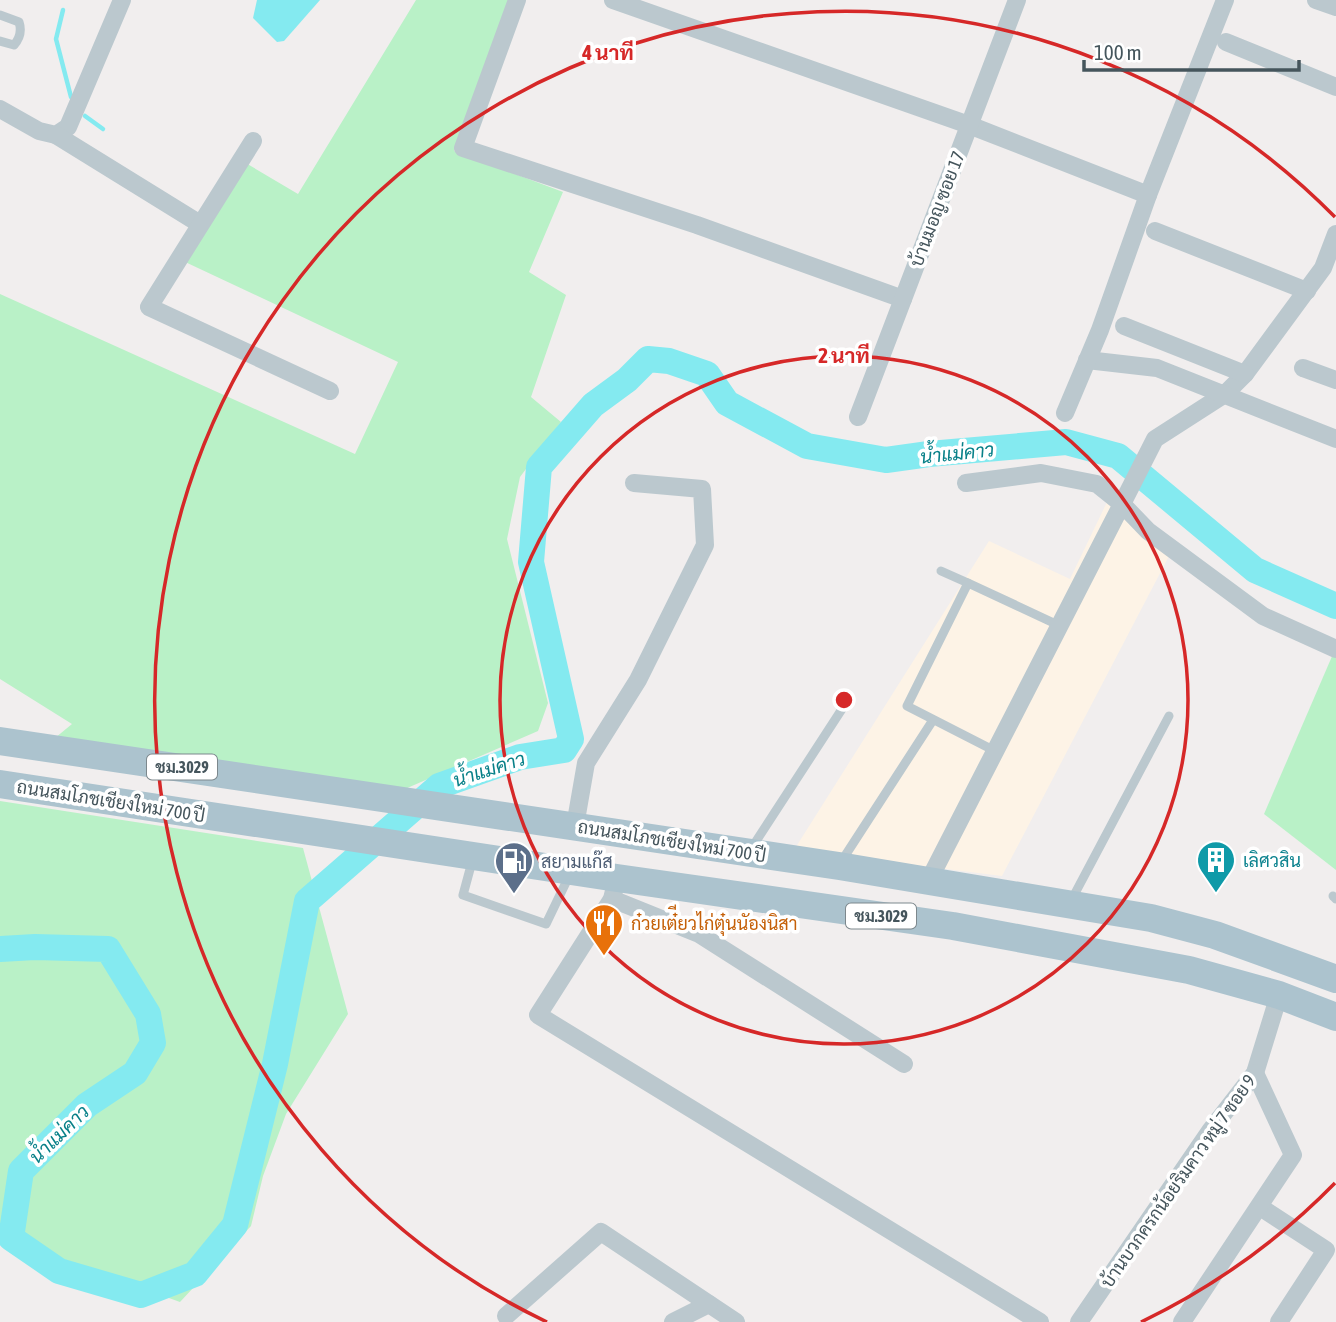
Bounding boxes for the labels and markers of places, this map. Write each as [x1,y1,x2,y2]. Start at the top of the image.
centre of rings [832,688,856,712]
building icon: เลิศวสิน [1195,839,1237,894]
fuel station icon: สยามแก๊ส [493,840,535,895]
place label: สยามแก๊ส [541,850,613,872]
place label: เลิศวสิน [1243,850,1301,871]
restaurant icon: ก๋วยเต๋ียวไก่ตุ๋นนัองนิสา [583,902,625,957]
place label: ก๋วยเต๋ียวไก่ตุ๋นนัองนิสา [631,904,798,936]

